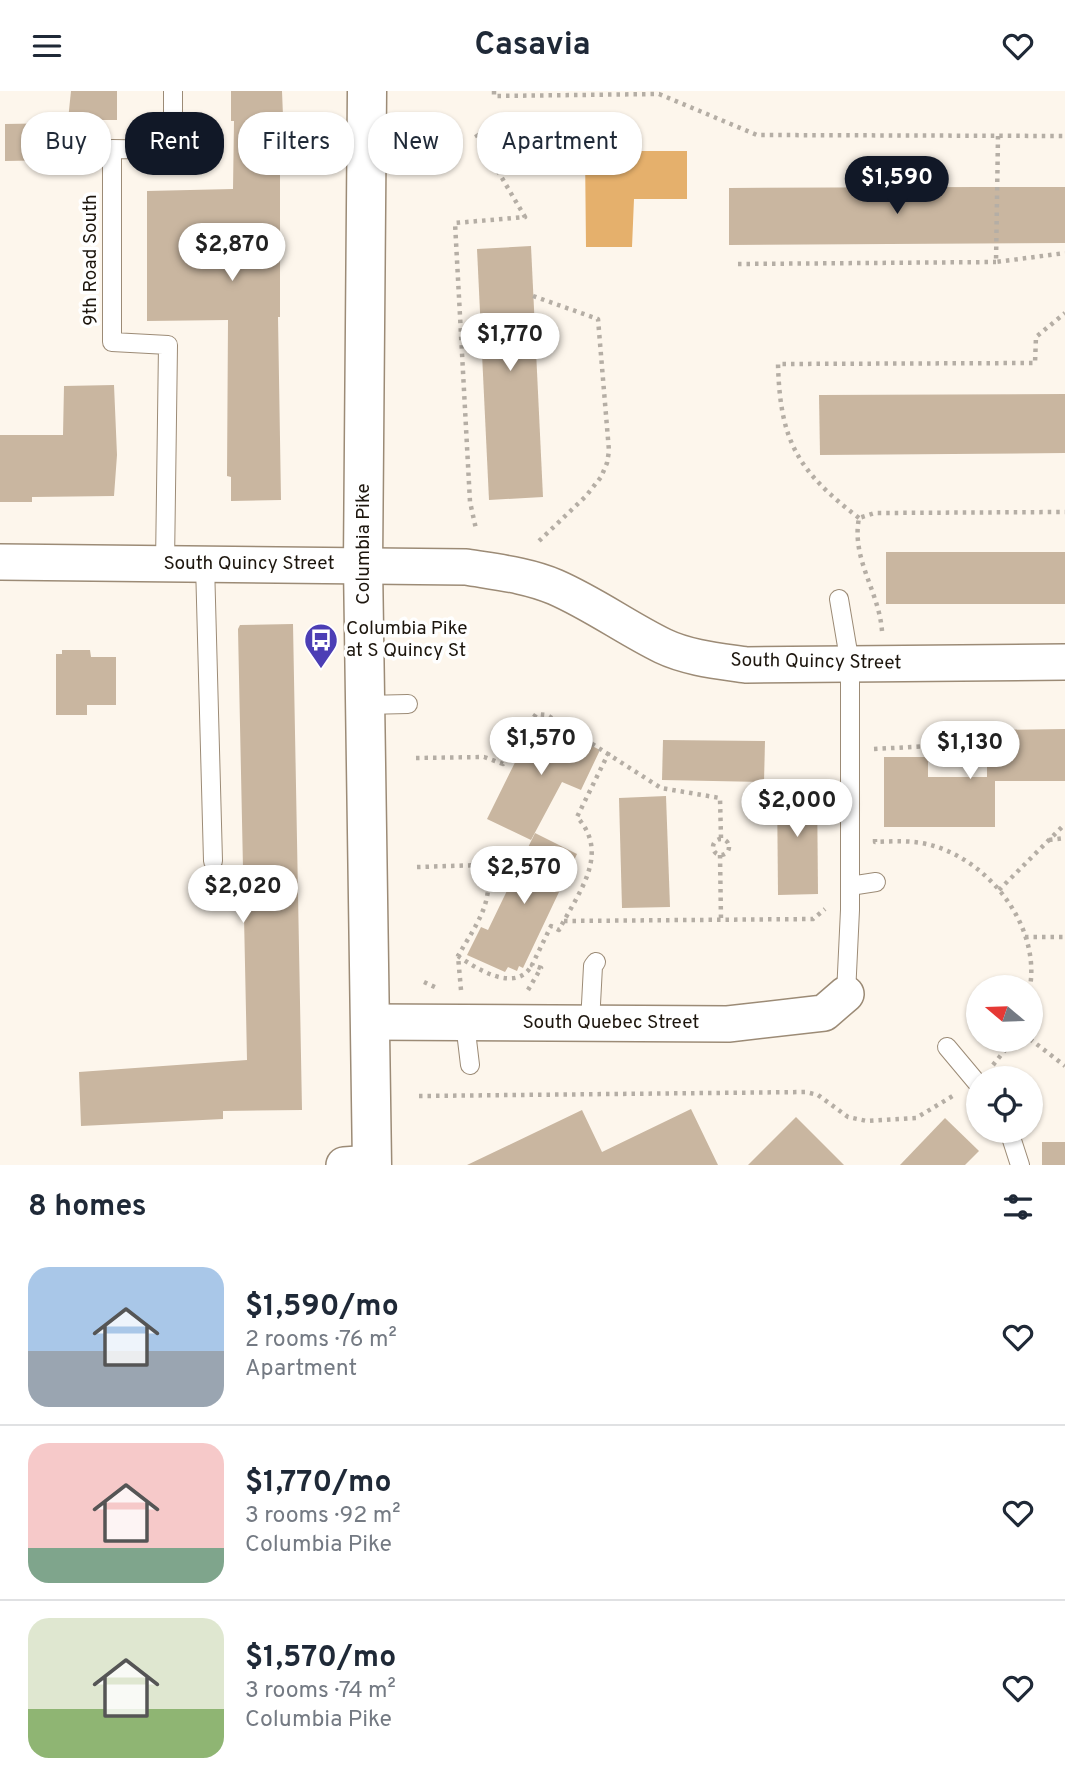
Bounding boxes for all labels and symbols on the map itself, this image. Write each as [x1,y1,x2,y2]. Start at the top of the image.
pin: $1,590 [840,157,954,216]
street label: 9th Road South [79,194,103,326]
pin: $2,870 [175,223,289,283]
pin: $1,770 [453,313,567,373]
street label: Columbia Pike [352,483,376,605]
street label: South Quincy Street [163,552,335,576]
place label: Columbia Pike at S Quincy St [346,617,467,663]
bus stop icon: Columbia Pike at S Quincy St [302,621,340,670]
street label: South Quincy Street [730,649,902,675]
pin: $1,570 [484,717,598,777]
pin: $1,130 [913,721,1027,781]
pin: $2,000 [740,779,854,839]
pin: $2,570 [467,847,581,906]
pin: $2,020 [186,865,300,925]
north arrow [966,975,1043,1052]
street label: South Quebec Street [523,1011,699,1035]

